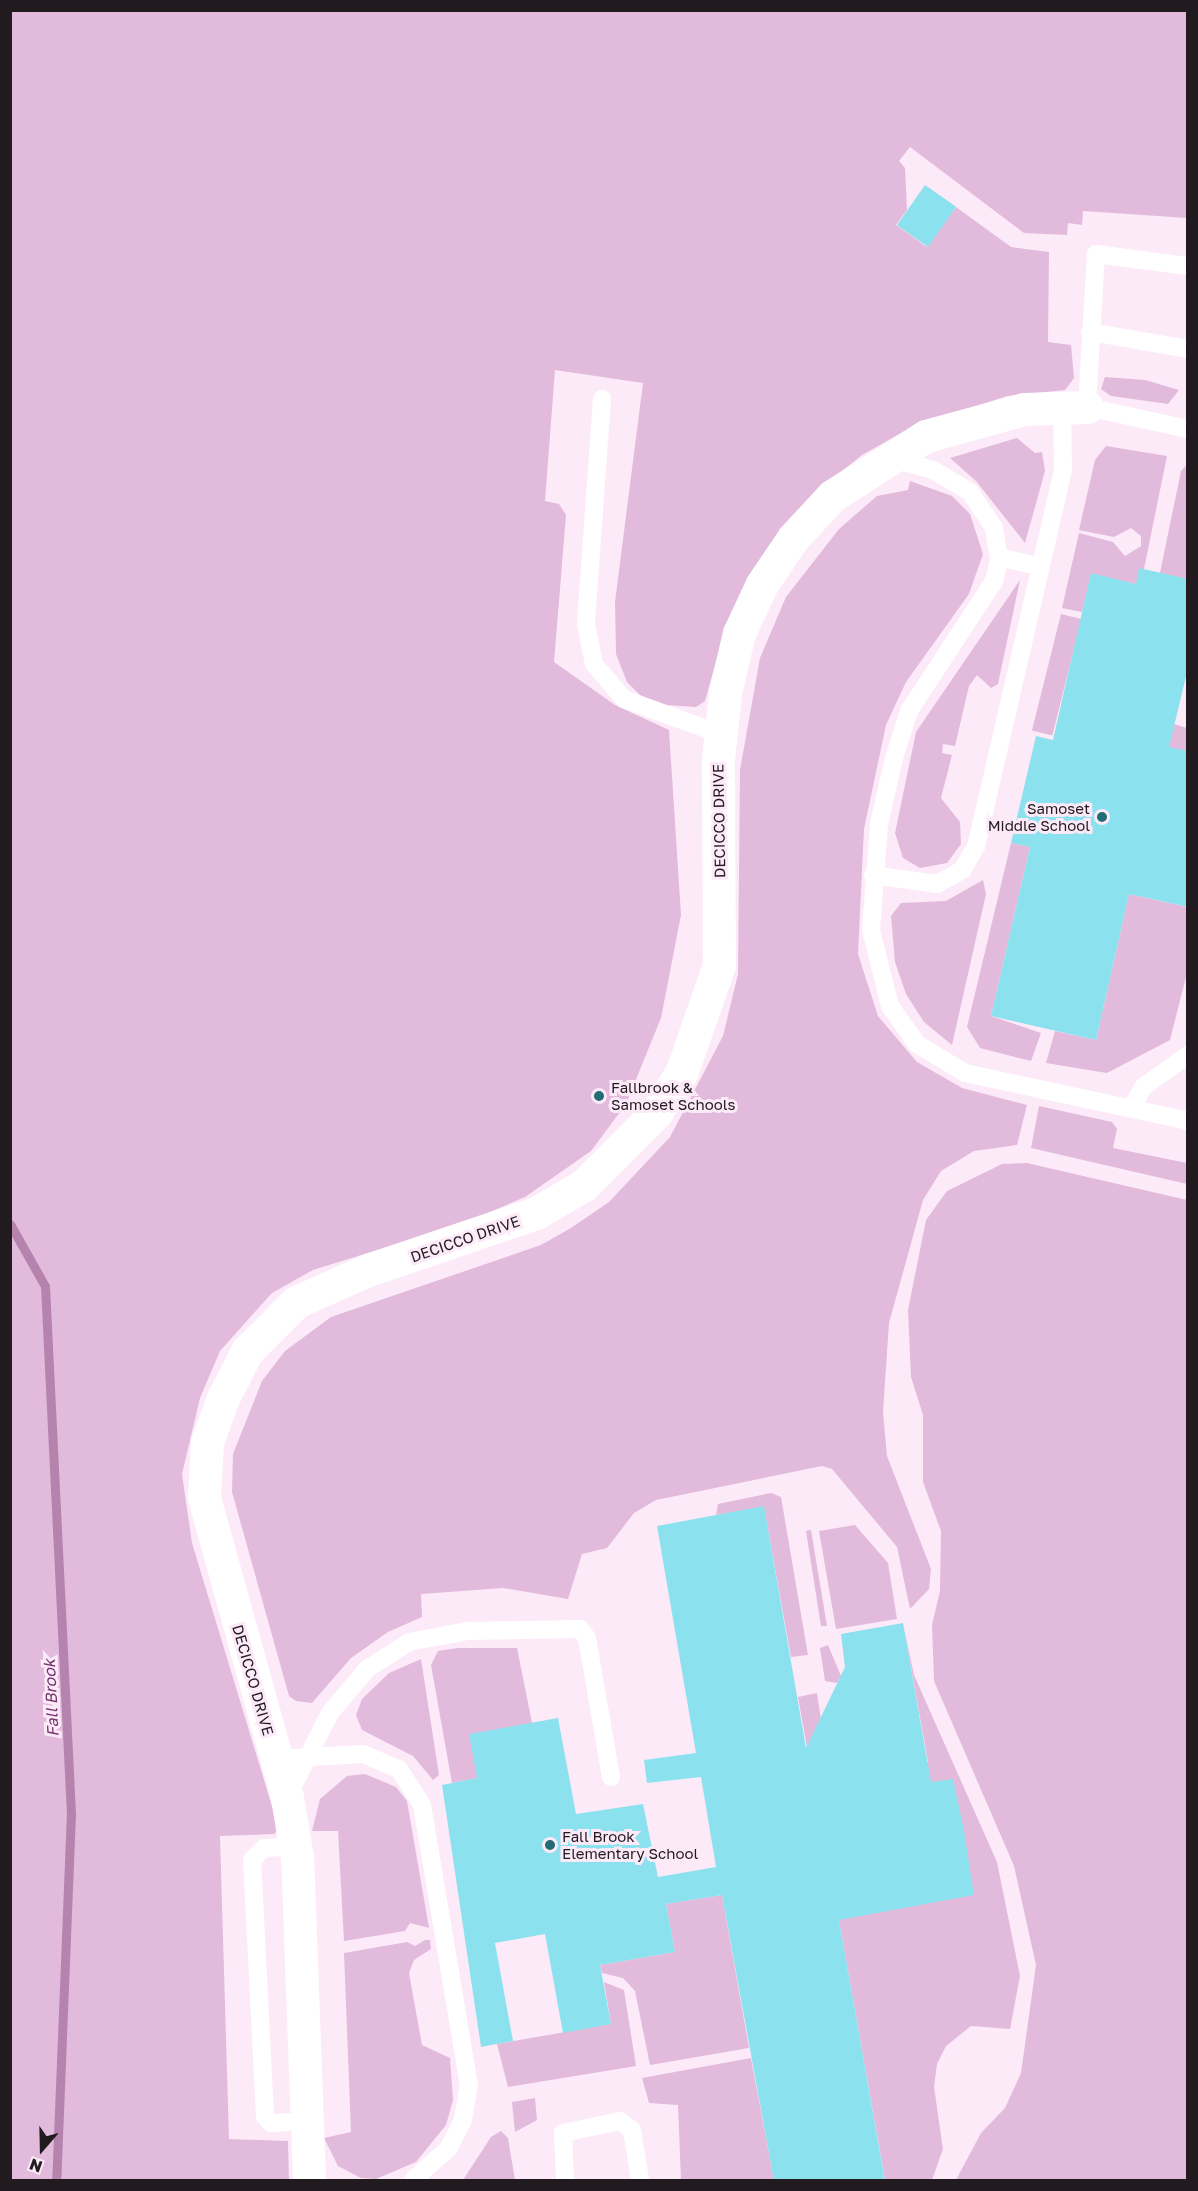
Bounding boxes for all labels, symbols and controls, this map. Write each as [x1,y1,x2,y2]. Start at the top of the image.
street label: DECICCO DRIVE [709,764,729,878]
place label: Samoset Middle School [988,799,1090,834]
marker: Samoset Middle School [1095,810,1109,824]
place label: Fallbrook & Samoset Schools [611,1078,735,1113]
marker: Fallbrook & Samoset Schools [592,1089,606,1103]
street label: DECICCO DRIVE [408,1212,522,1266]
street label: DECICCO DRIVE [229,1623,277,1737]
water label: Fall Brook [39,1659,63,1737]
place label: Fall Brook Elementary School [562,1827,698,1862]
marker: Fall Brook Elementary School [543,1838,557,1852]
north arrow [12,2119,72,2179]
text: N [27,2154,45,2177]

